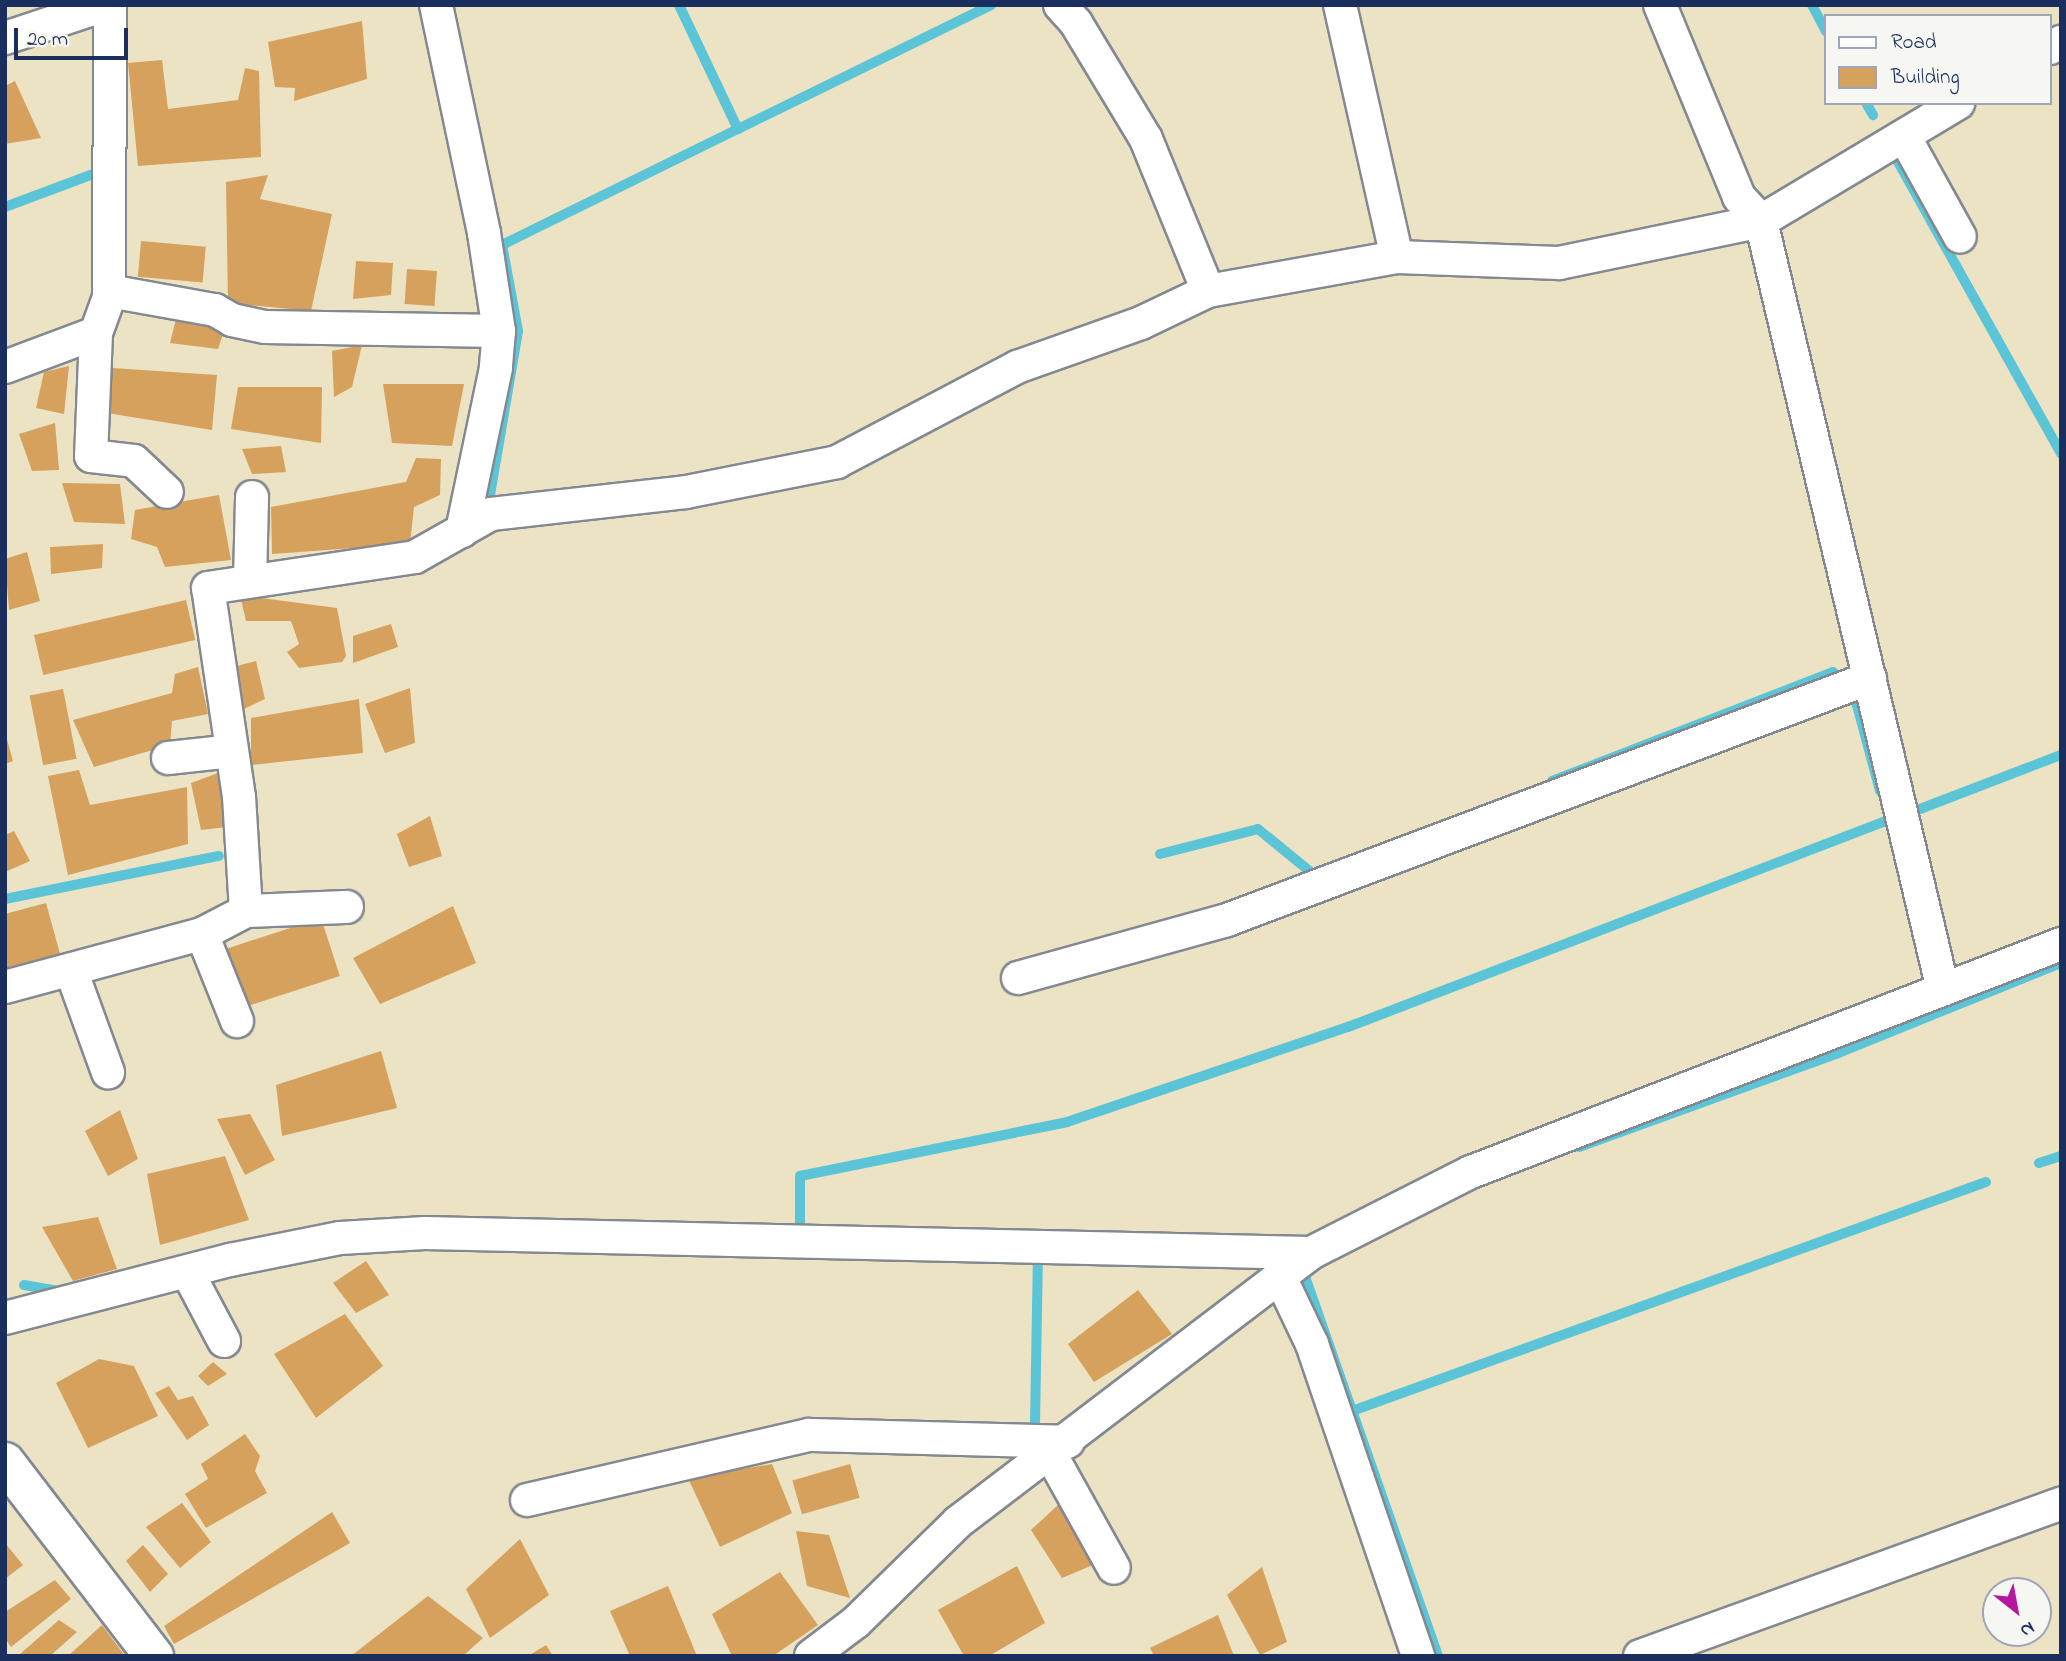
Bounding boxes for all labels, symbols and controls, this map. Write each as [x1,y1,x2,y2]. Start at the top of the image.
scale bar [18,14,131,58]
legend [1825,14,2052,105]
text: 20 m [27,25,68,55]
text: Road [1891,28,1937,58]
text: Building [1891,63,1960,93]
north arrow [1982,1577,2052,1647]
text: N [2015,1614,2040,1644]

